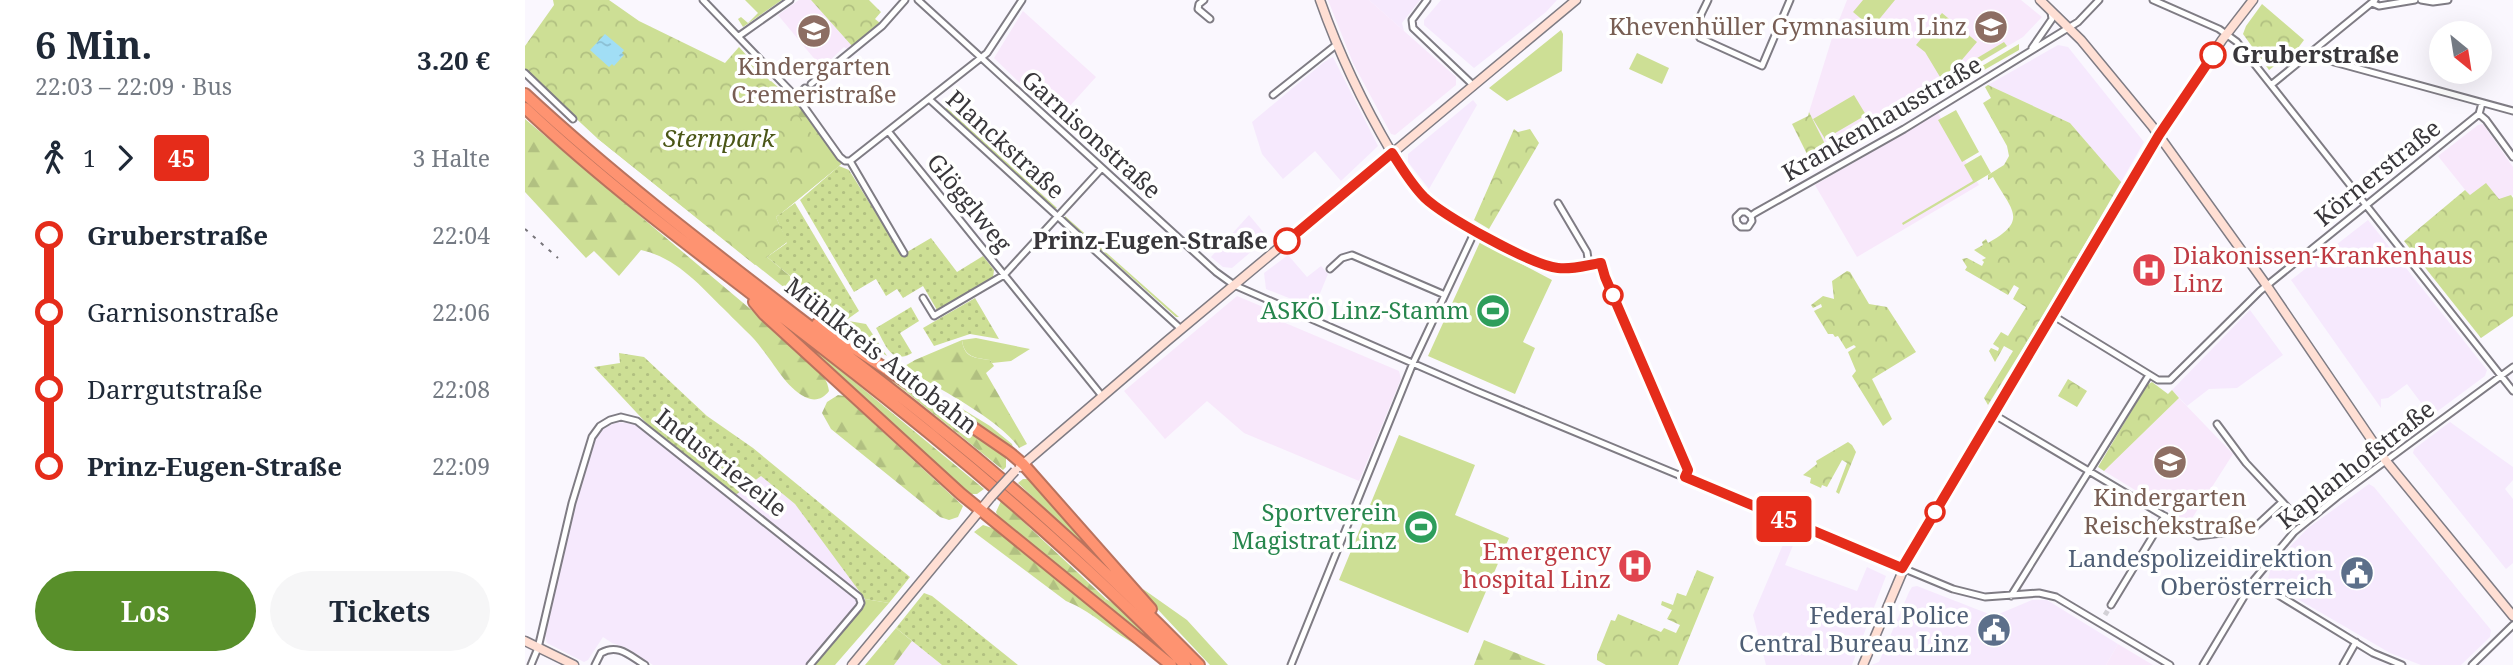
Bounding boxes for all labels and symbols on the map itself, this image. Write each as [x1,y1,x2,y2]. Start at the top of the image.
school or university icon: Khevenhüller Gymnasium Linz [1972,8,2010,46]
place label: Khevenhüller Gymnasium Linz [1609,9,1967,42]
school or university icon: Kindergarten Cremeristraße [795,12,833,50]
north arrow [2429,21,2492,84]
place label: Gruberstraße [2232,37,2399,70]
marker: Gruberstraße [2200,42,2226,68]
street label: Krankenhausstraße [1775,47,1987,188]
place label: Kindergarten Cremeristraße [731,49,897,110]
street label: Garnisonstraße [1015,62,1169,205]
street label: Planckstraße [940,82,1072,206]
street label: Körnerstraße [2307,111,2447,233]
park label: Sternpark [663,121,776,154]
street label: Glögglweg [920,146,1020,258]
place label: Prinz-Eugen-Straße [1032,223,1268,256]
marker: Prinz-Eugen-Straße [1274,228,1300,254]
place label: Diakonissen-Krankenhaus Linz [2173,238,2473,299]
hospital icon: Diakonissen-Krankenhaus Linz [2130,251,2168,289]
street label: Mühlkreis Autobahn [779,269,985,441]
unlabelled marker [1603,285,1623,305]
sports icon: ASKÖ Linz-Stamm [1474,292,1512,330]
place label: ASKÖ Linz-Stamm [1260,293,1469,326]
street label: Kaplanhofstraße [2270,392,2441,536]
street label: Industriezeile [649,400,795,524]
school or university icon: Kindergarten Reischekstraße [2151,443,2189,481]
place label: Kindergarten Reischekstraße [2084,480,2257,541]
place label: Sportverein Magistrat Linz [1232,495,1397,556]
line badge: 45 [1753,496,1815,542]
unlabelled marker [1925,502,1945,522]
sports icon: Sportverein Magistrat Linz [1402,508,1440,546]
place label: Emergency hospital Linz [1463,534,1611,595]
place label: Landespolizeidirektion Oberösterreich [2068,541,2333,602]
hospital icon: Emergency hospital Linz [1616,547,1654,585]
public building icon: Landespolizeidirektion Oberösterreich [2338,554,2376,592]
place label: Federal Police Central Bureau Linz [1739,598,1969,659]
public building icon: Federal Police Central Bureau Linz [1975,611,2013,649]

